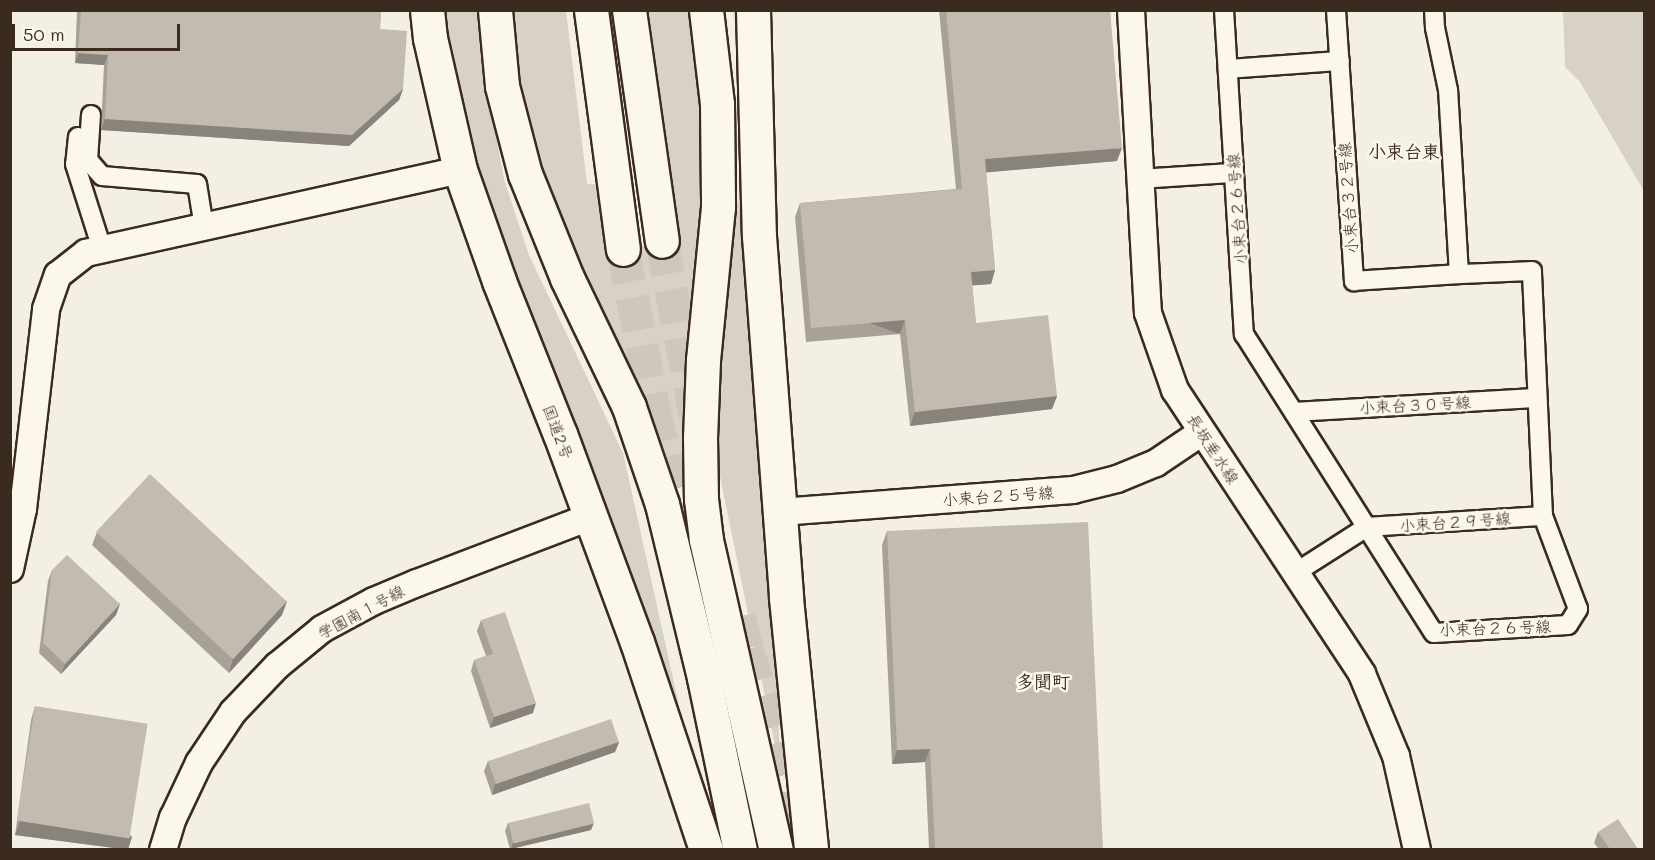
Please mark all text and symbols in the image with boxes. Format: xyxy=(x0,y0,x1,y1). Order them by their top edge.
scale bar xyxy=(15,12,183,50)
text: 50 m xyxy=(23,22,65,46)
district label: 小束台東 xyxy=(1368,140,1440,162)
street label: 小束台３２号線 xyxy=(1335,141,1361,255)
street label: 小束台２６号線 xyxy=(1224,152,1250,266)
street label: 小束台３０号線 xyxy=(1359,392,1471,418)
street label: 国道2号 xyxy=(539,402,577,462)
street label: 長坂垂水線 xyxy=(1183,410,1243,488)
street label: 小束台２５号線 xyxy=(941,483,1055,509)
street label: 小束台２９号線 xyxy=(1398,509,1512,535)
street label: 学園南１号線 xyxy=(314,581,408,643)
street label: 小束台２６号線 xyxy=(1439,616,1551,640)
district label: 多聞町 xyxy=(1016,670,1070,692)

